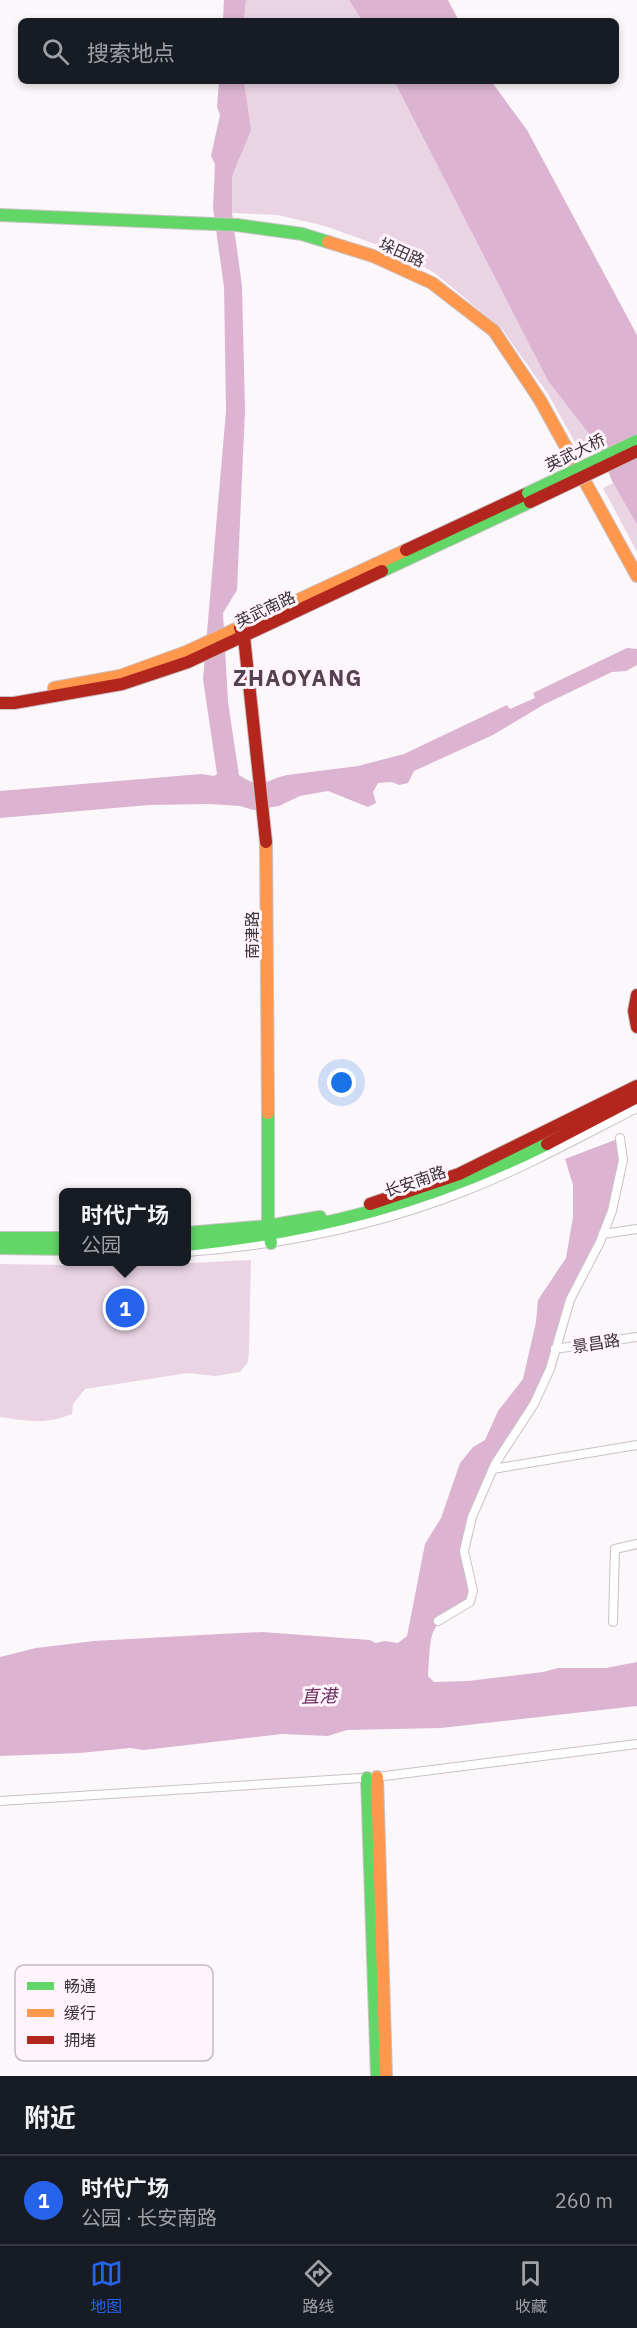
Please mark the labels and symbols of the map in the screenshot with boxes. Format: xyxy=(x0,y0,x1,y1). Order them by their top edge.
street label: 垛田路 xyxy=(376,233,428,271)
street label: 英武大桥 xyxy=(542,429,608,475)
street label: 英武南路 xyxy=(232,586,298,632)
district label: ZHAOYANG xyxy=(233,663,363,692)
street label: 南津路 xyxy=(242,911,262,959)
your location xyxy=(327,1068,356,1097)
street label: 长安南路 xyxy=(381,1161,449,1201)
pin: 1 xyxy=(106,1286,144,1330)
street label: 景昌路 xyxy=(571,1329,621,1357)
water label: 直港 xyxy=(301,1684,340,1708)
legend xyxy=(15,1965,213,2061)
text: 畅通 xyxy=(64,1976,96,1996)
text: 缓行 xyxy=(64,2003,96,2023)
text: 拥堵 xyxy=(64,2030,96,2050)

